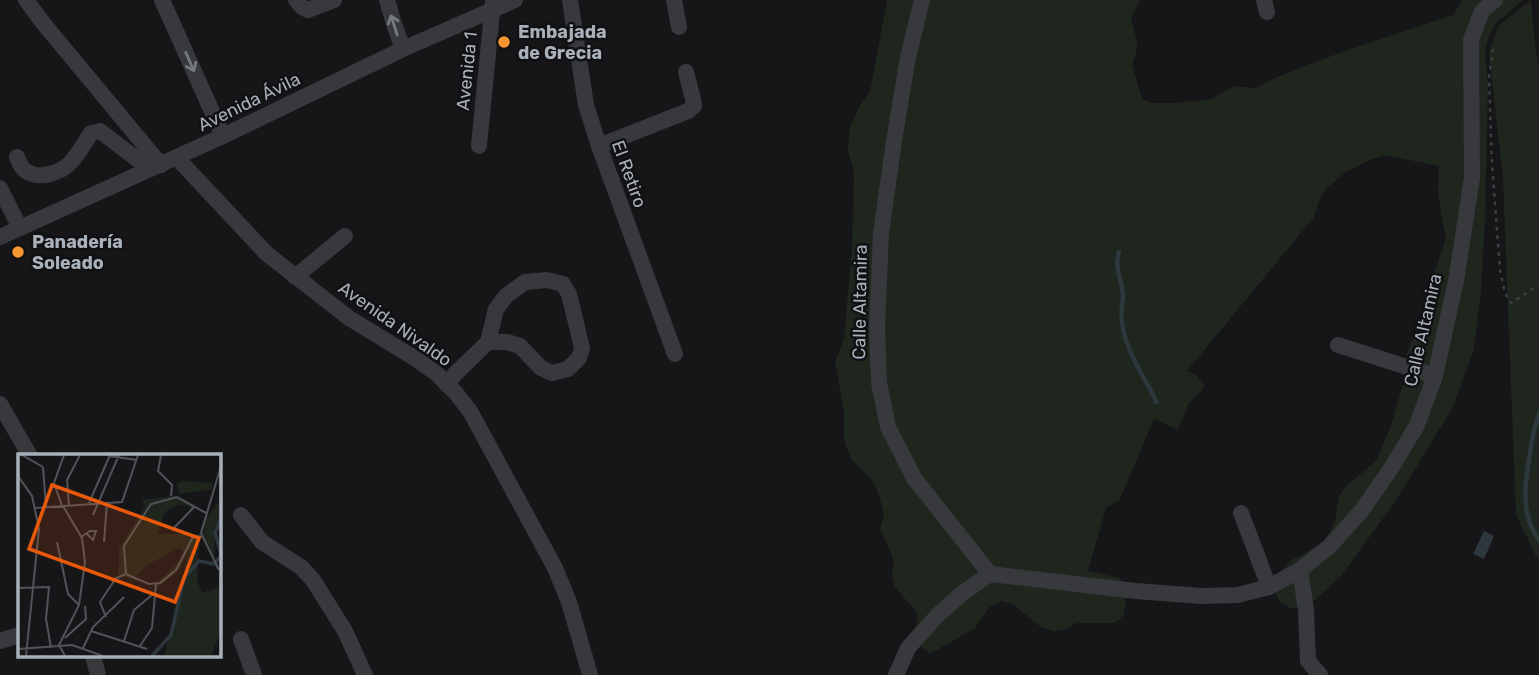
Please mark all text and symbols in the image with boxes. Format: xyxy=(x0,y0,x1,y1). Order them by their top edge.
one-way arrow xyxy=(387,14,399,36)
place label: Embajada de Grecia xyxy=(518,21,607,64)
street label: Avenida 1 xyxy=(452,30,482,112)
marker: Embajada de Grecia xyxy=(496,34,512,50)
one-way arrow xyxy=(184,51,197,73)
street label: Avenida Ávila xyxy=(194,68,304,136)
street label: El Retiro xyxy=(607,137,651,211)
place label: Panadería Soleado xyxy=(32,231,123,274)
marker: Panadería Soleado xyxy=(10,244,26,260)
street label: Calle Altamira xyxy=(848,244,872,360)
street label: Calle Altamira xyxy=(1399,271,1447,389)
street label: Avenida Nivaldo xyxy=(334,277,456,371)
inset map xyxy=(18,454,220,658)

